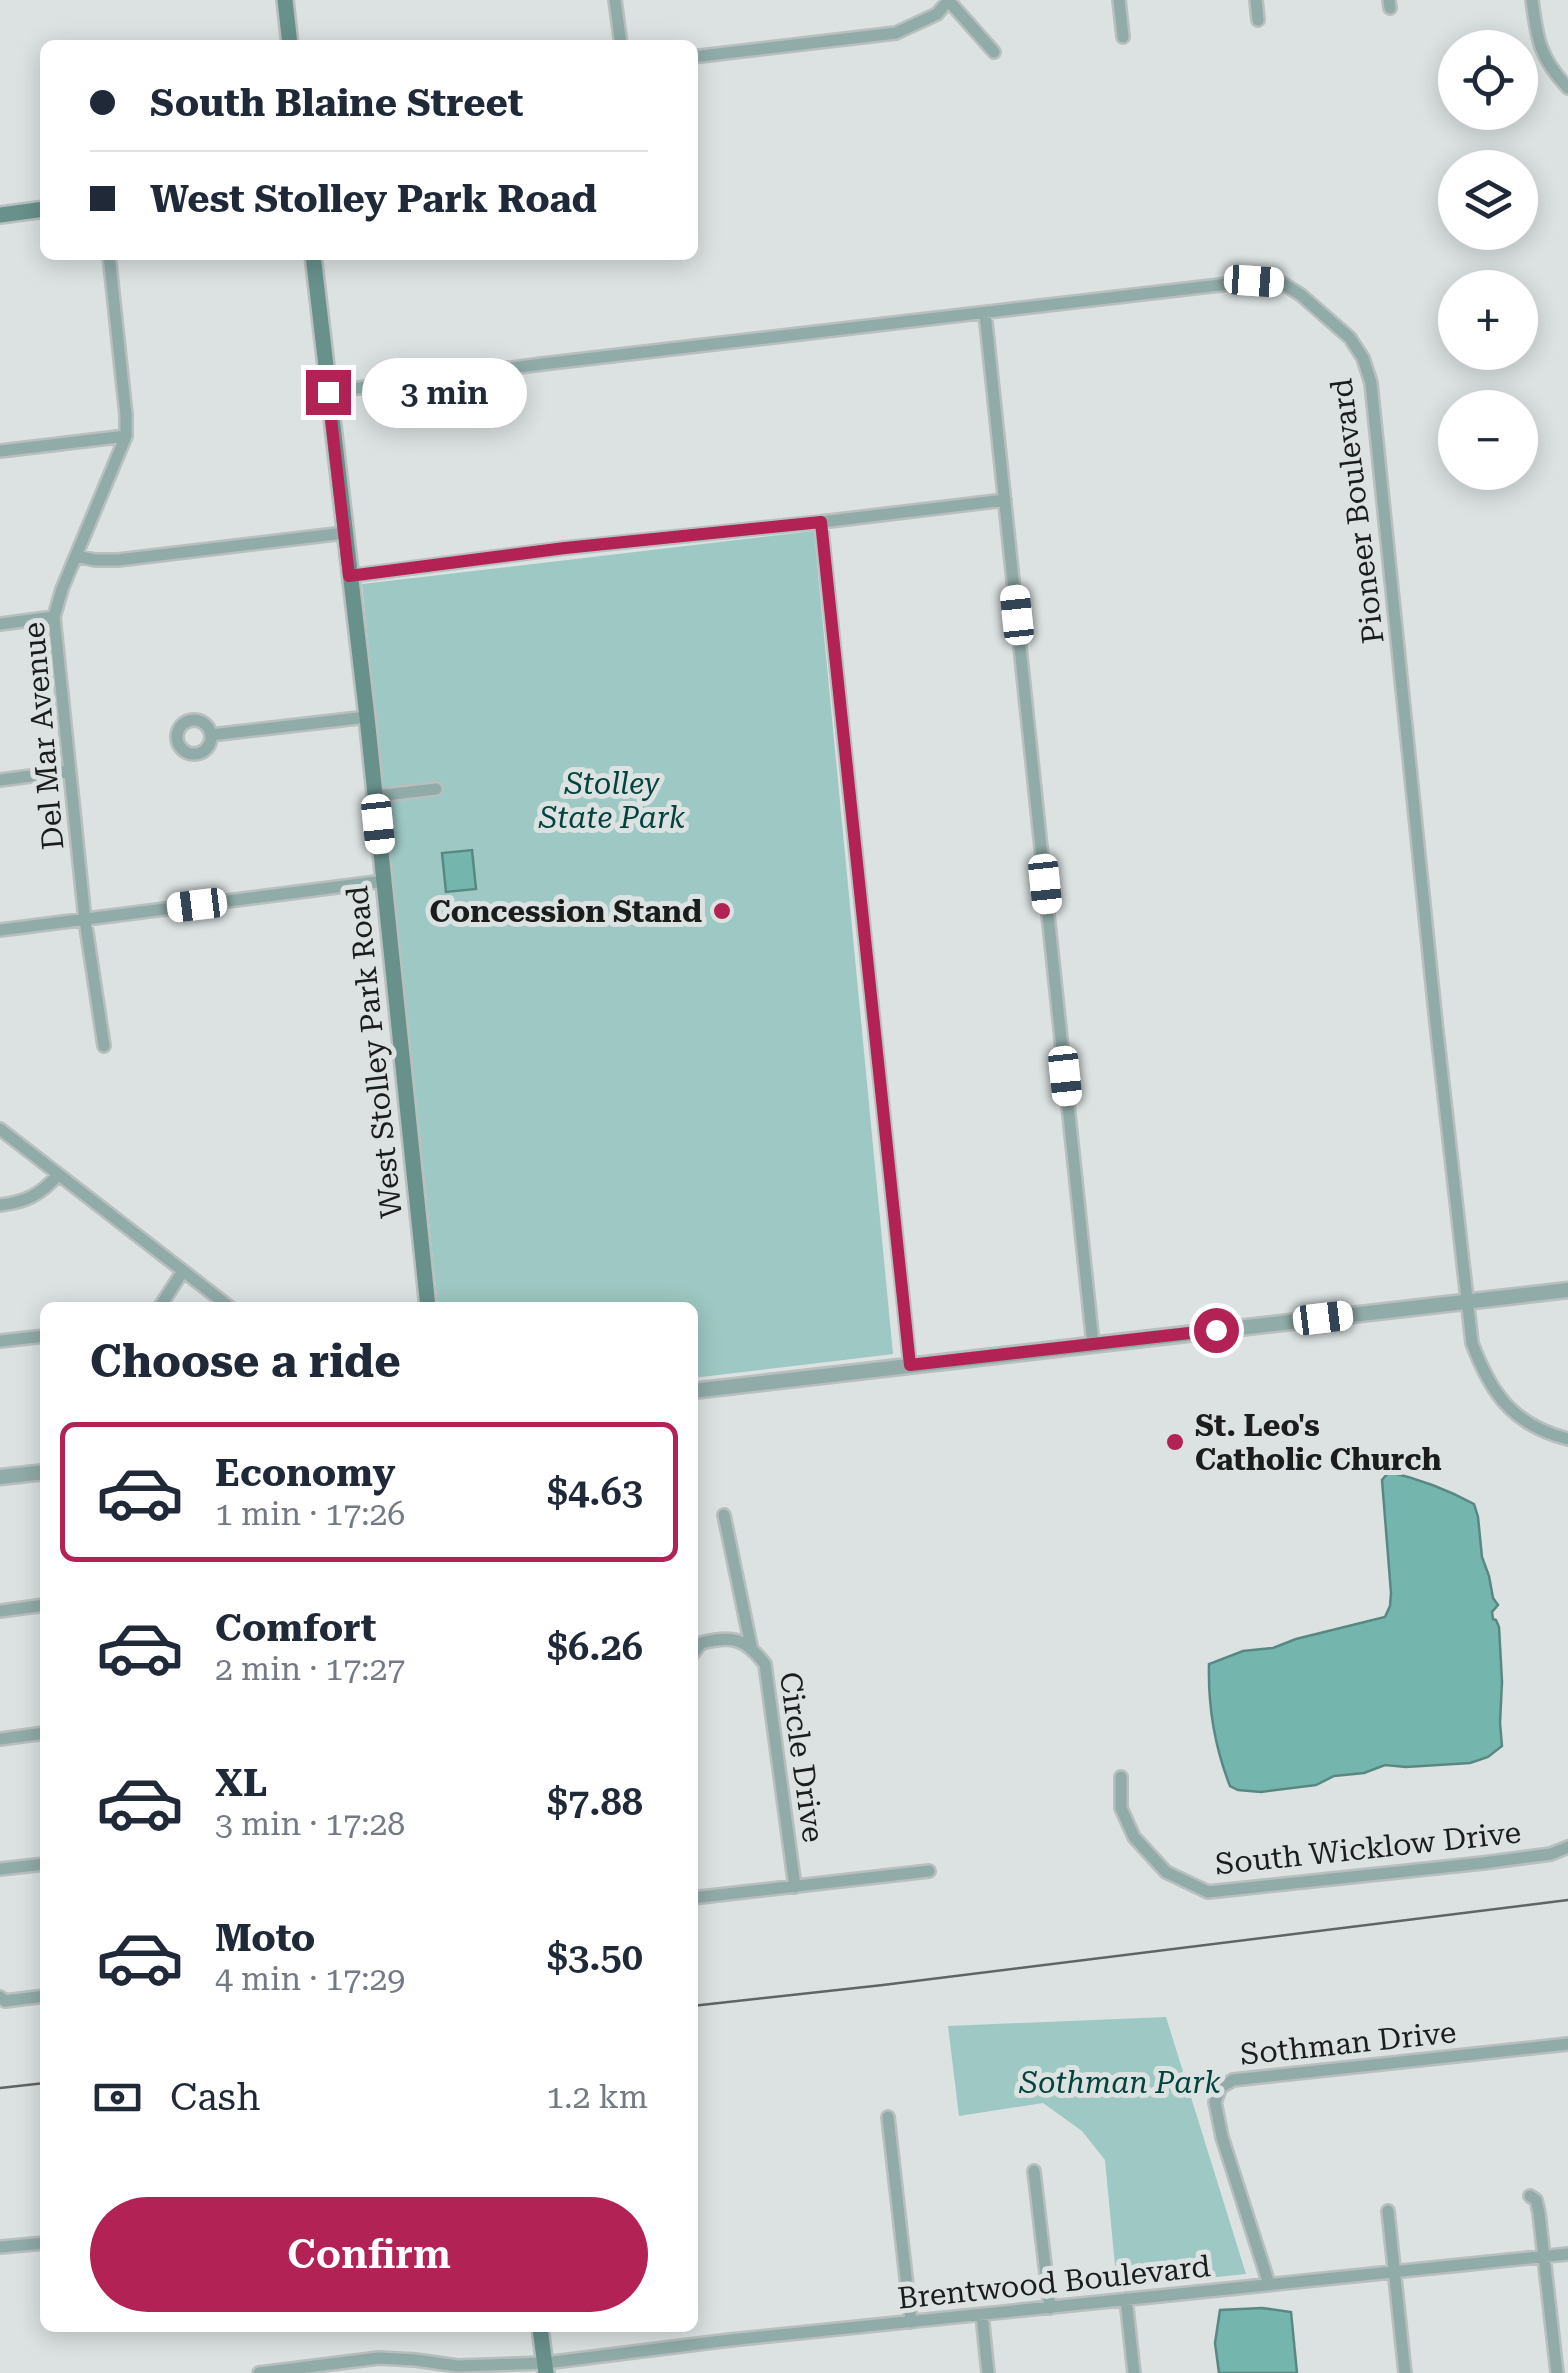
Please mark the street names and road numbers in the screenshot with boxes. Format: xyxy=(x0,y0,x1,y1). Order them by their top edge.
street label: Pioneer Boulevard xyxy=(1323,376,1391,646)
street label: Del Mar Avenue xyxy=(16,621,70,851)
street label: West Stolley Park Road xyxy=(339,884,409,1220)
street label: Circle Drive xyxy=(773,1669,831,1845)
street label: South Wicklow Drive xyxy=(1213,1815,1523,1881)
street label: Sothman Drive xyxy=(1238,2014,1458,2072)
street label: Brentwood Boulevard xyxy=(896,2248,1212,2316)

